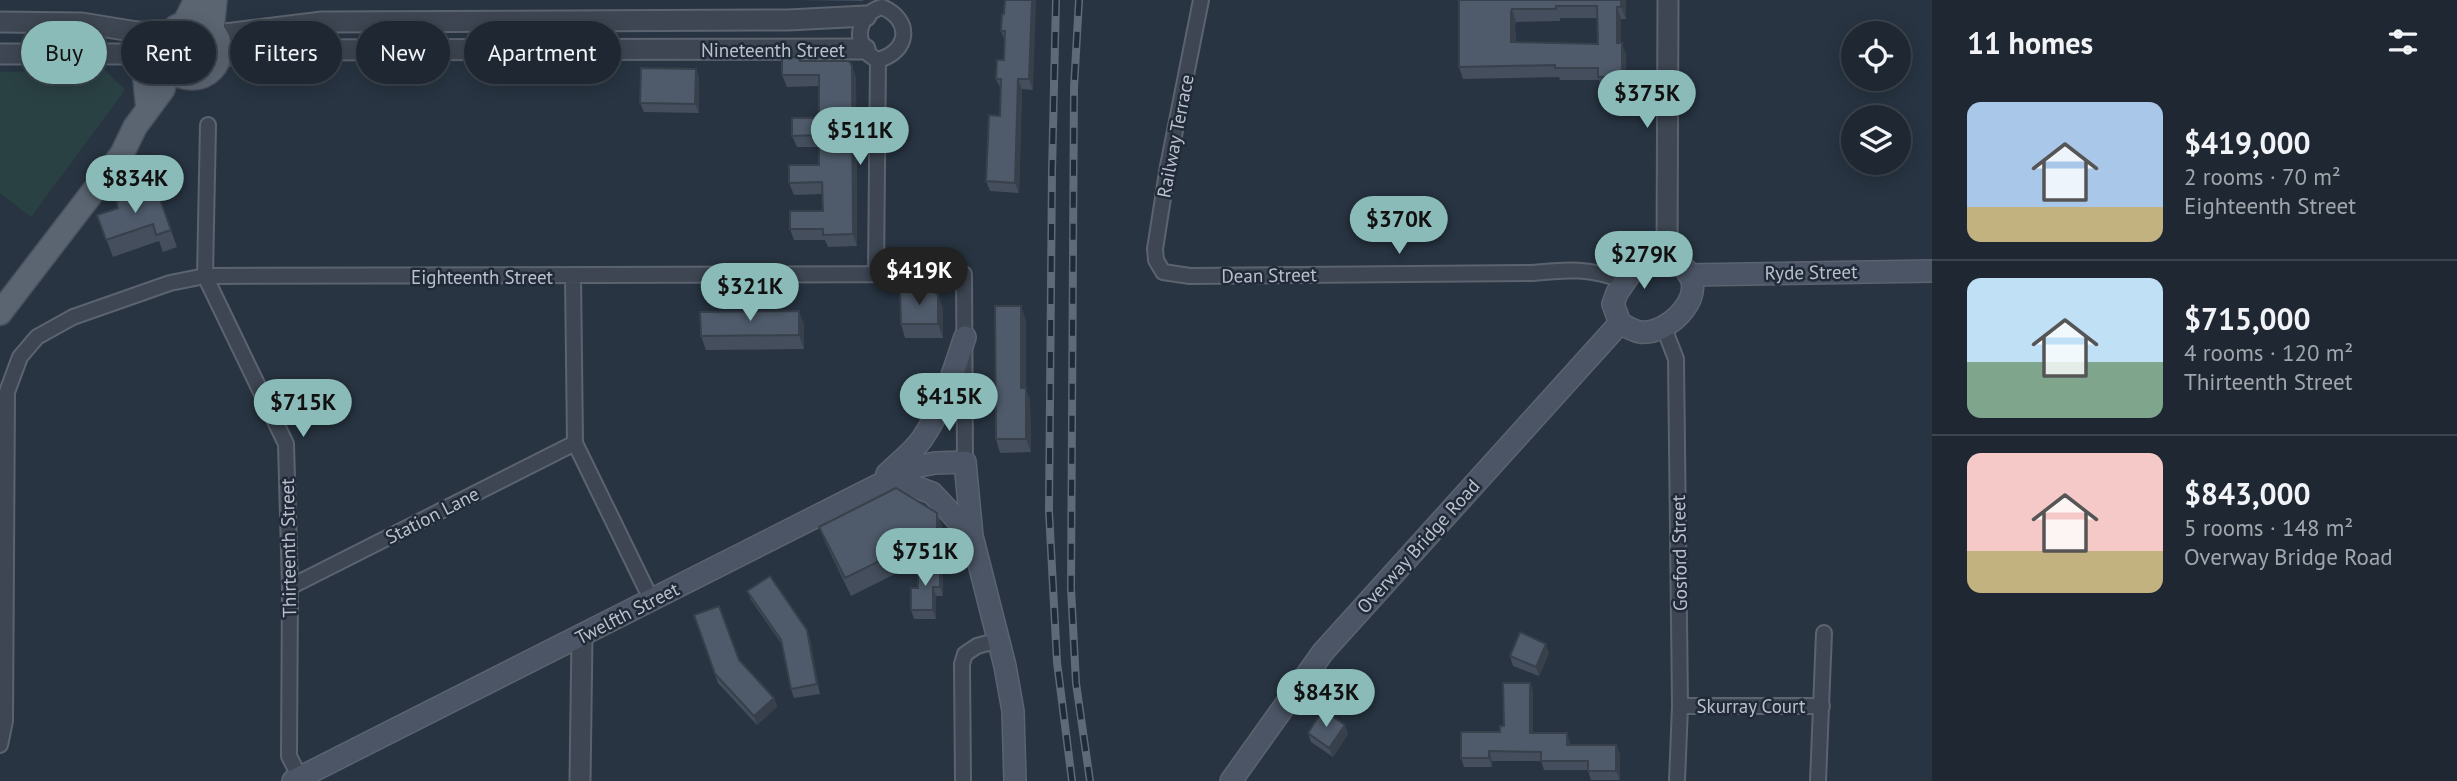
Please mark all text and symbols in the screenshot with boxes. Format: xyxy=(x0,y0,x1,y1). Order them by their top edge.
chip: Buy xyxy=(21,21,107,84)
chip: Rent xyxy=(121,21,216,84)
chip: Filters xyxy=(230,21,342,84)
chip: New xyxy=(356,21,450,84)
chip: Apartment xyxy=(464,21,621,84)
map controls xyxy=(1841,21,1911,175)
button: locate xyxy=(1841,21,1911,91)
text: 11 homes xyxy=(1967,23,2093,62)
icon: filters xyxy=(2384,23,2422,61)
street label: Nineteenth Street xyxy=(701,38,846,62)
pin: $375K xyxy=(1598,71,1696,130)
street label: Railway Terrace xyxy=(1151,72,1199,200)
text: $375K xyxy=(1614,78,1680,107)
button: layers xyxy=(1841,105,1911,175)
pin: $511K xyxy=(811,108,909,167)
text: $511K xyxy=(827,115,893,144)
text: $419,000 xyxy=(2184,123,2311,162)
icon: home xyxy=(2023,130,2107,214)
pin: $834K xyxy=(86,156,184,215)
text: 2 rooms · 70 m² xyxy=(2184,162,2341,191)
text: $834K xyxy=(102,163,168,192)
text: Eighteenth Street xyxy=(2184,191,2356,220)
pin: $370K xyxy=(1350,196,1448,256)
text: $370K xyxy=(1366,204,1432,233)
pin: $279K xyxy=(1595,232,1693,291)
text: $279K xyxy=(1611,239,1677,268)
pin: $419K xyxy=(870,247,968,307)
text: $419K xyxy=(886,255,952,284)
street label: Ryde Street xyxy=(1764,259,1858,285)
street label: Dean Street xyxy=(1221,262,1318,288)
pin: $321K xyxy=(701,264,799,323)
street label: Eighteenth Street xyxy=(411,265,554,289)
text: $321K xyxy=(717,271,783,300)
text: $715,000 xyxy=(2184,299,2311,338)
icon: home xyxy=(2023,306,2107,390)
text: 4 rooms · 120 m² xyxy=(2184,338,2353,367)
text: Thirteenth Street xyxy=(2184,367,2353,396)
pin: $415K xyxy=(900,374,998,433)
pin: $715K xyxy=(254,380,352,439)
text: $415K xyxy=(916,381,982,410)
text: $715K xyxy=(270,387,336,416)
street label: Overway Bridge Road xyxy=(1351,474,1485,618)
text: $843,000 xyxy=(2184,474,2311,513)
street label: Thirteenth Street xyxy=(275,478,301,618)
street label: Station Lane xyxy=(381,481,483,549)
icon: home xyxy=(2023,481,2107,565)
street label: Gosford Street xyxy=(1666,494,1692,611)
text: 5 rooms · 148 m² xyxy=(2184,513,2353,542)
pin: $751K xyxy=(876,528,974,588)
text: $751K xyxy=(892,536,958,565)
text: Overway Bridge Road xyxy=(2184,542,2393,571)
street label: Twelfth Street xyxy=(571,576,683,649)
pin: $843K xyxy=(1277,670,1375,729)
text: $843K xyxy=(1293,677,1359,706)
street label: Skurray Court xyxy=(1696,694,1806,718)

